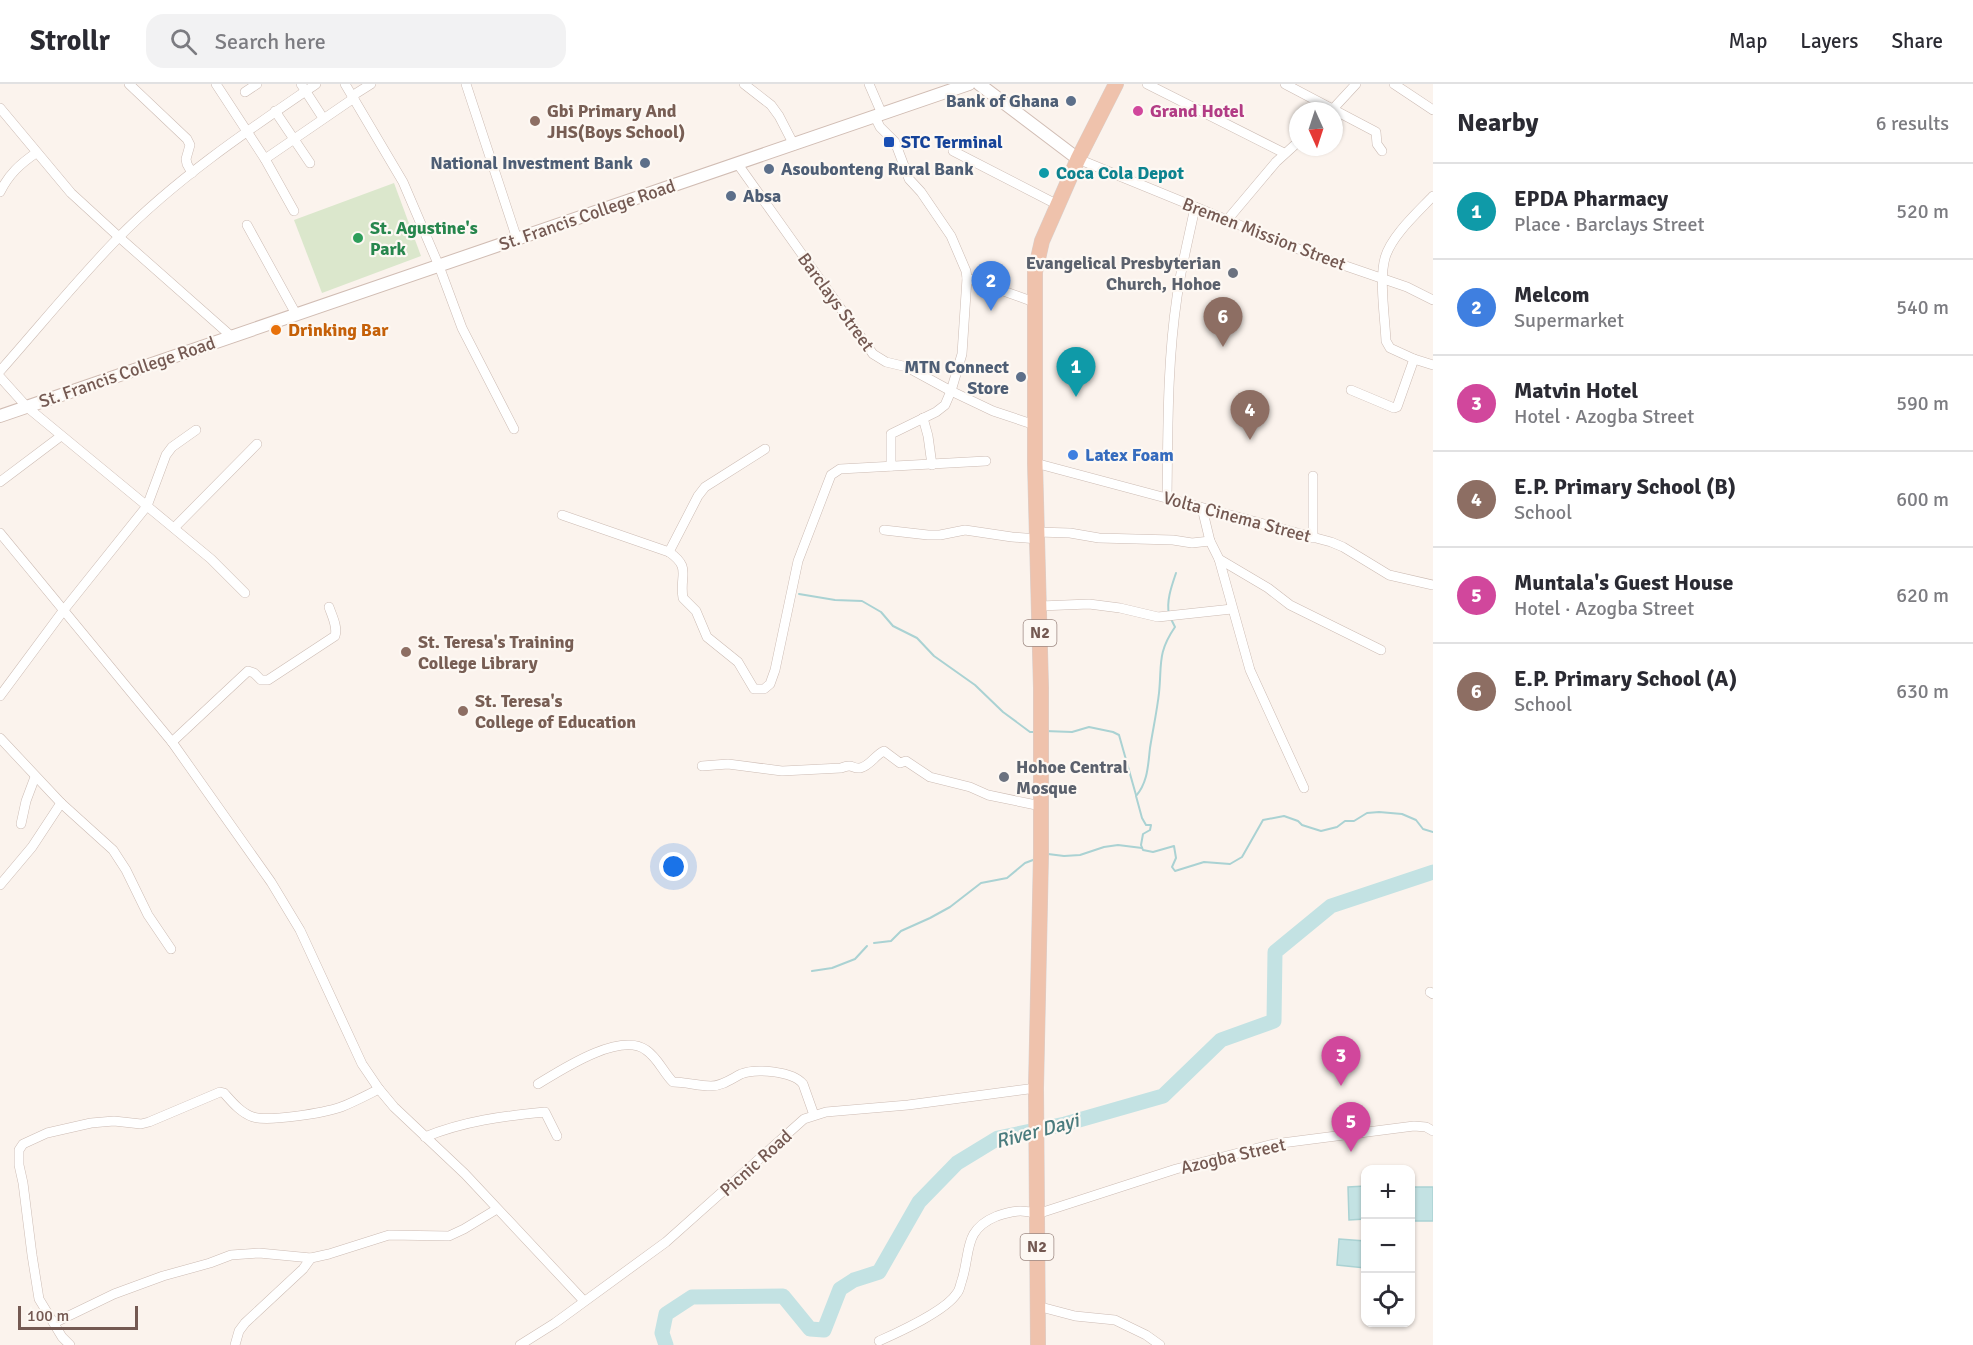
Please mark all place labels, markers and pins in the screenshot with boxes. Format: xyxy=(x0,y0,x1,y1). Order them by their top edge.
place label: Bank of Ghana xyxy=(946,90,1059,112)
marker: Bank of Ghana xyxy=(1064,94,1078,108)
place label: Gbi Primary And JHS(Boys School) xyxy=(547,100,685,143)
place label: Grand Hotel xyxy=(1150,100,1245,122)
marker: Grand Hotel xyxy=(1131,104,1145,118)
marker: Gbi Primary And JHS(Boys School) xyxy=(528,114,542,128)
place label: STC Terminal xyxy=(901,131,1003,153)
marker: STC Terminal xyxy=(882,135,896,149)
place label: National Investment Bank xyxy=(430,152,634,174)
marker: National Investment Bank xyxy=(638,156,652,170)
place label: Asoubonteng Rural Bank xyxy=(781,158,974,180)
marker: Asoubonteng Rural Bank xyxy=(762,162,776,176)
place label: Coca Cola Depot xyxy=(1056,162,1184,184)
marker: Coca Cola Depot xyxy=(1037,166,1051,180)
place label: Absa xyxy=(743,185,781,207)
marker: Absa xyxy=(724,189,738,203)
place label: St. Agustine's Park xyxy=(370,217,478,260)
marker: St. Agustine's Park xyxy=(351,231,365,245)
place label: Evangelical Presbyterian Church, Hohoe xyxy=(1026,252,1221,295)
pin: 2 xyxy=(972,262,1010,311)
marker: Evangelical Presbyterian Church, Hohoe xyxy=(1226,266,1240,280)
pin: 6 xyxy=(1204,298,1242,347)
place label: Drinking Bar xyxy=(288,319,389,341)
marker: Drinking Bar xyxy=(269,323,283,337)
pin: 1 xyxy=(1056,348,1096,397)
place label: MTN Connect Store xyxy=(904,356,1009,399)
marker: MTN Connect Store xyxy=(1014,370,1028,384)
pin: 4 xyxy=(1230,390,1270,440)
place label: Latex Foam xyxy=(1085,444,1174,466)
marker: Latex Foam xyxy=(1066,448,1080,462)
place label: St. Teresa's Training College Library xyxy=(418,631,575,674)
marker: St. Teresa's Training College Library xyxy=(399,645,413,659)
place label: St. Teresa's College of Education xyxy=(475,690,636,733)
marker: St. Teresa's College of Education xyxy=(456,704,470,718)
place label: Hohoe Central Mosque xyxy=(1016,756,1128,799)
marker: Hohoe Central Mosque xyxy=(997,770,1011,784)
pin: 3 xyxy=(1322,1036,1360,1086)
pin: 5 xyxy=(1332,1102,1370,1152)

